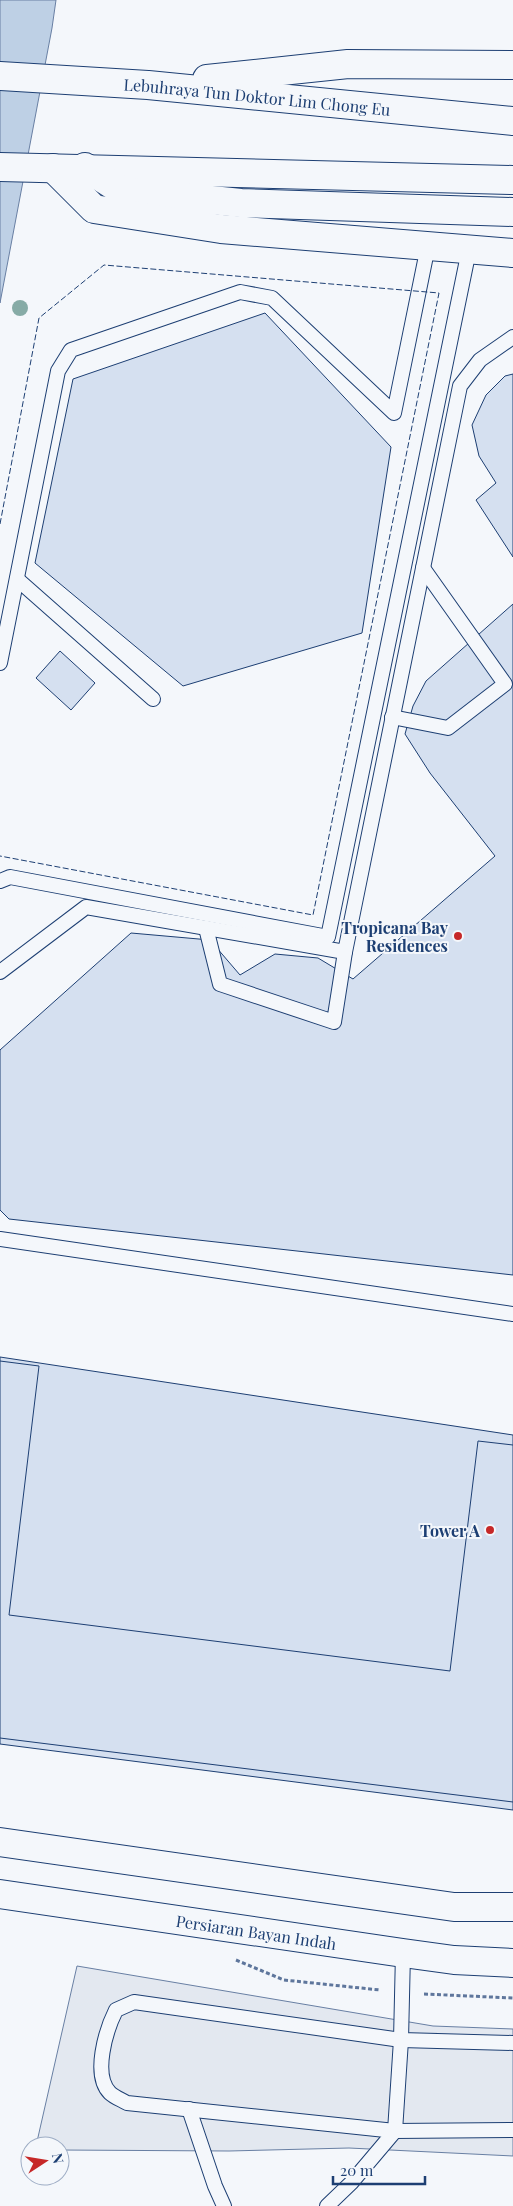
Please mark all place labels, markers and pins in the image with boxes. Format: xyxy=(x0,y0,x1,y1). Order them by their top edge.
place label: Tropicana Bay Residences xyxy=(341,917,449,956)
marker: Tropicana Bay Residences xyxy=(452,930,464,942)
place label: Tower A xyxy=(420,1520,480,1541)
marker: Tower A xyxy=(484,1524,496,1536)

